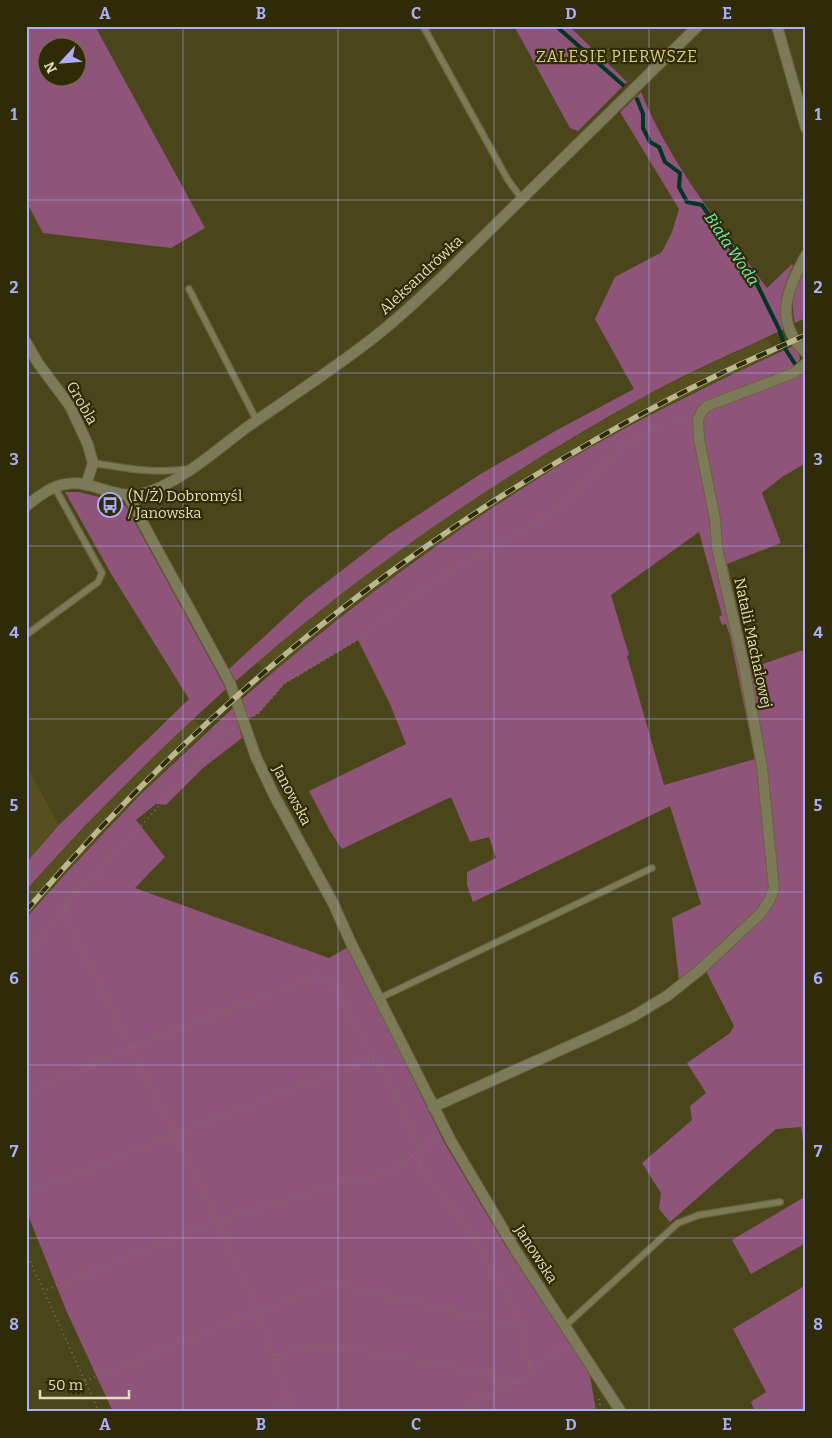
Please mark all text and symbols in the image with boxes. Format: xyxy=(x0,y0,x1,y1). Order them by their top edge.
text: A xyxy=(99,4,111,23)
text: B xyxy=(256,4,266,23)
text: C xyxy=(411,4,421,23)
text: D xyxy=(565,4,577,23)
text: E xyxy=(722,4,732,23)
north arrow xyxy=(38,38,88,88)
district label: ZALESIE PIERWSZE xyxy=(536,47,698,66)
text: N xyxy=(41,59,61,76)
text: 1 xyxy=(11,105,18,124)
text: 1 xyxy=(815,105,822,124)
water label: Biała Woda xyxy=(701,209,763,289)
street label: Aleksandrówka xyxy=(376,232,466,318)
text: 2 xyxy=(9,278,19,297)
text: 2 xyxy=(813,278,823,297)
street label: Grobla xyxy=(62,378,102,428)
text: 3 xyxy=(9,450,19,469)
text: 3 xyxy=(813,450,823,469)
place label: (N/Ż) Dobromyśl / Janowska xyxy=(128,487,242,522)
bus stop icon: (N/Ż) Dobromyśl / Janowska xyxy=(97,492,123,518)
street label: Natalii Machałowej xyxy=(730,576,776,710)
text: 4 xyxy=(9,623,19,642)
text: 4 xyxy=(813,623,823,642)
street label: Janowska xyxy=(268,761,315,828)
text: 5 xyxy=(10,796,19,815)
text: 5 xyxy=(814,796,823,815)
text: 6 xyxy=(9,969,19,988)
text: 6 xyxy=(813,969,823,988)
text: 7 xyxy=(10,1142,19,1161)
text: 7 xyxy=(814,1142,823,1161)
street label: Janowska xyxy=(510,1221,561,1286)
text: 8 xyxy=(9,1315,19,1334)
text: 8 xyxy=(813,1315,823,1334)
scale bar xyxy=(40,1368,129,1400)
text: 50 m xyxy=(48,1376,84,1394)
text: A xyxy=(99,1415,111,1434)
text: B xyxy=(256,1415,266,1434)
text: C xyxy=(411,1415,421,1434)
text: D xyxy=(565,1415,577,1434)
text: E xyxy=(722,1415,732,1434)

